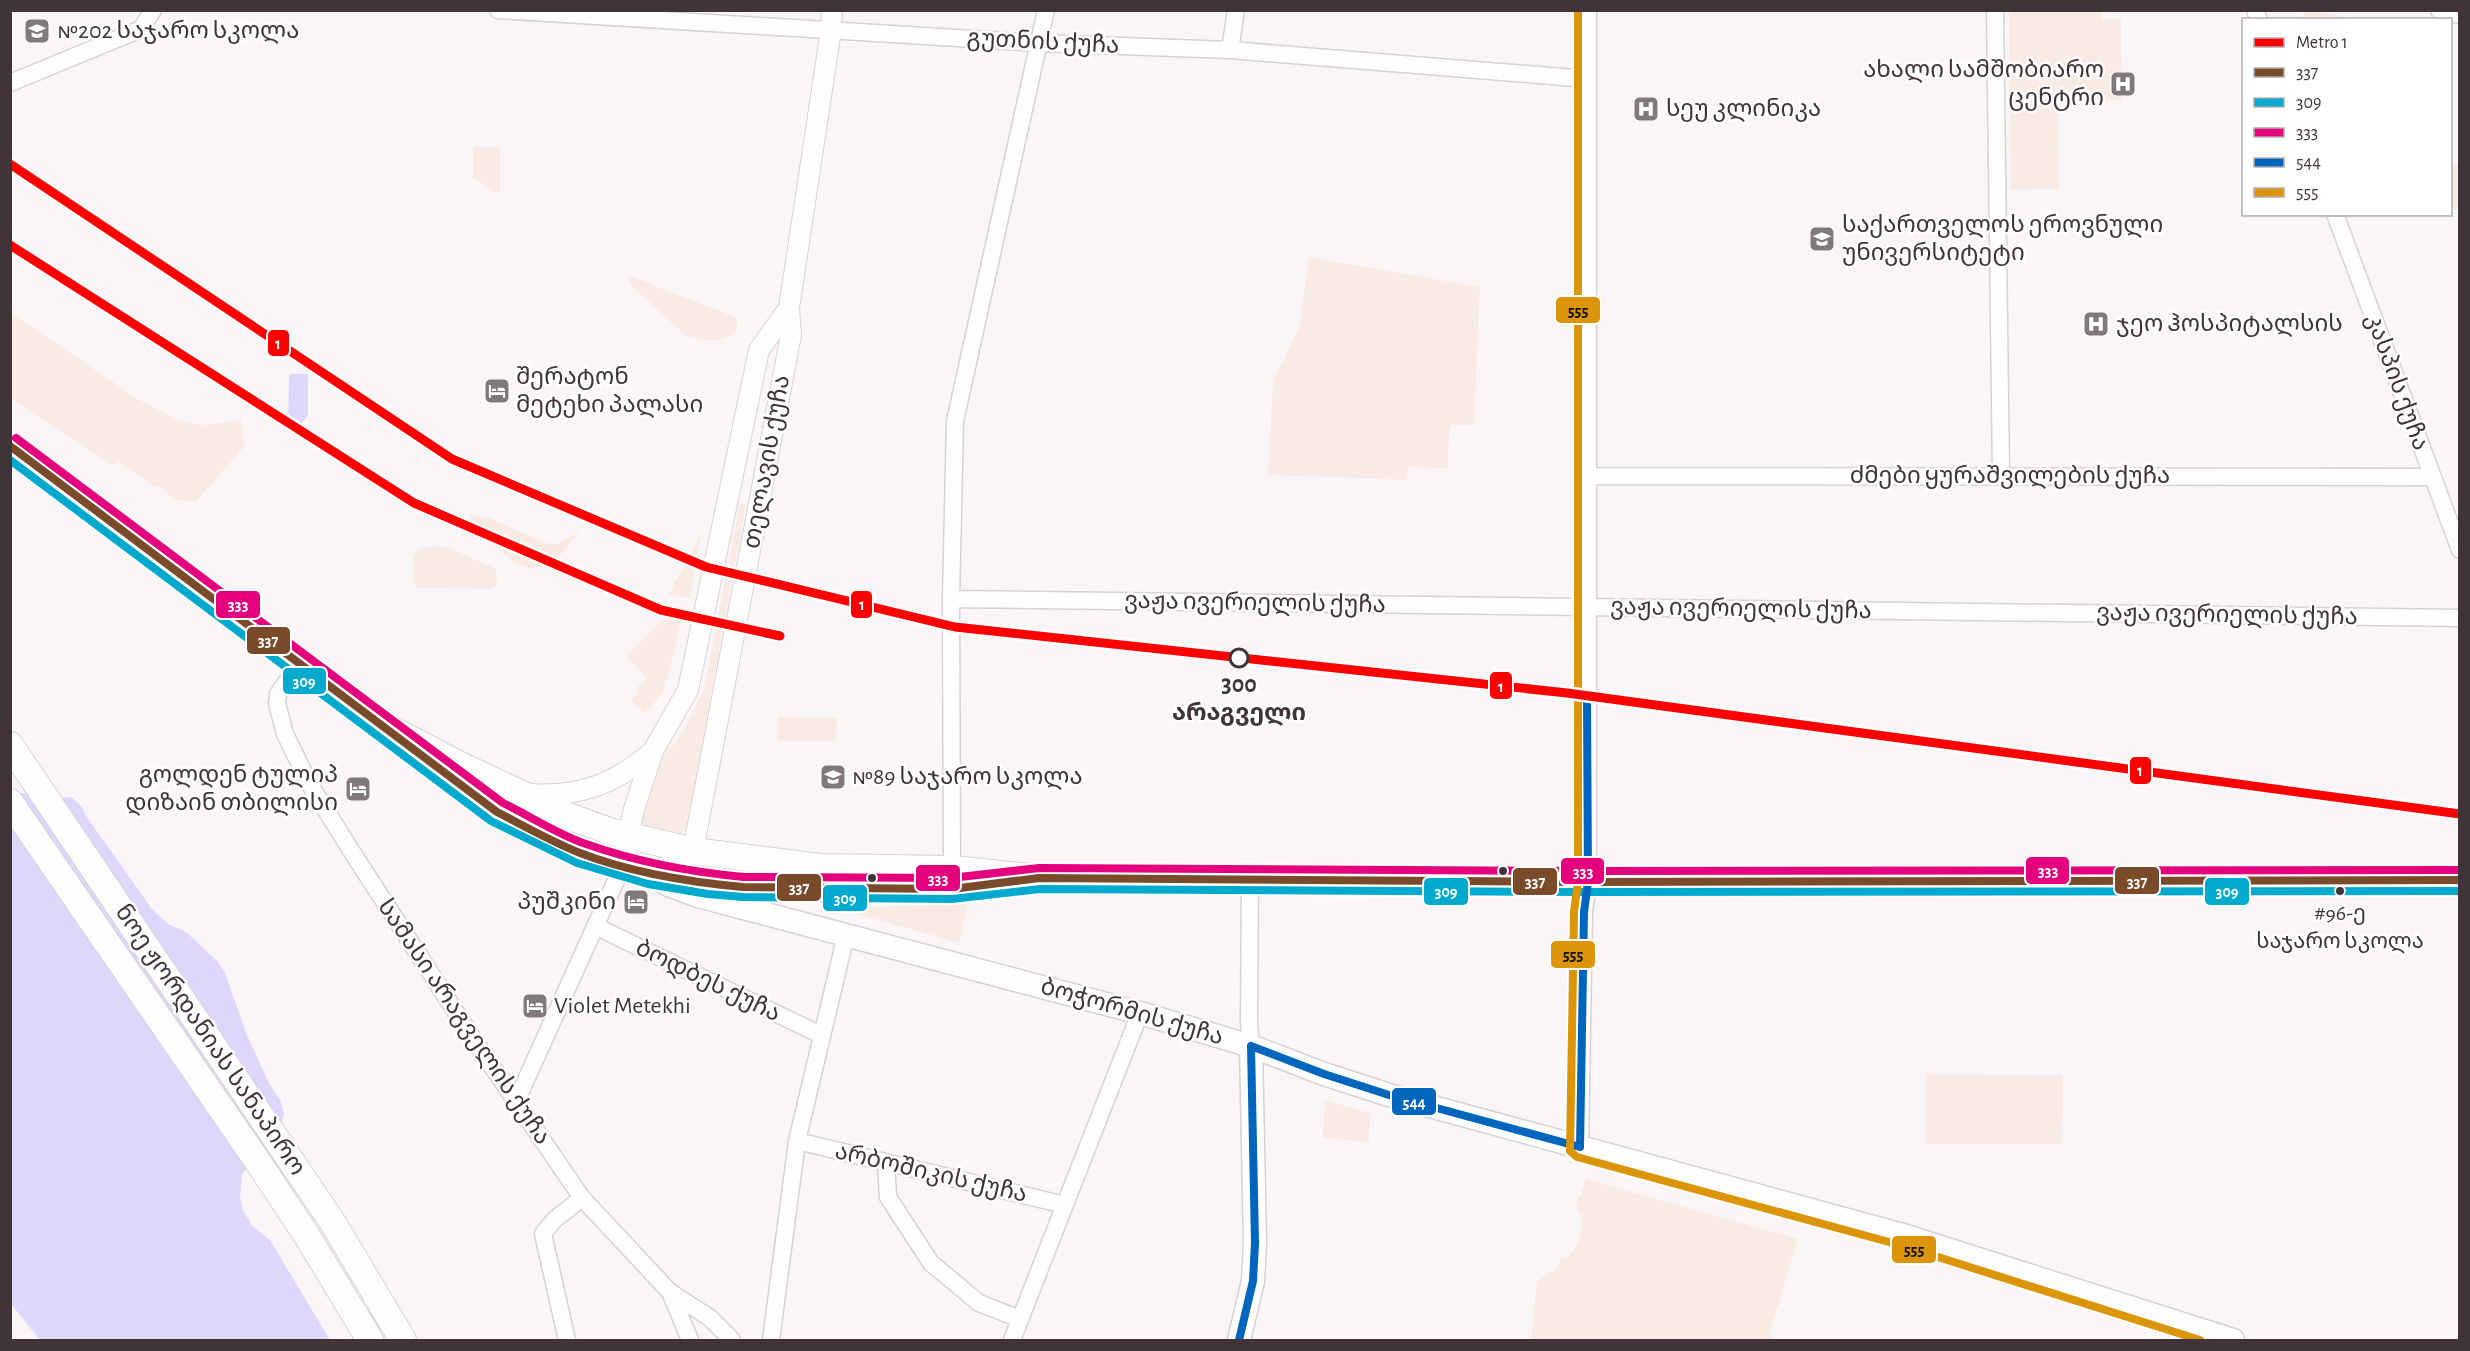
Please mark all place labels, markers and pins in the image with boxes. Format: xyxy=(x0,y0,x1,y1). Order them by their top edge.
school or university icon: №202 საჯარო სკოლა xyxy=(22,16,52,46)
place label: №202 საჯარო სკოლა xyxy=(57,19,299,44)
place label: ახალი სამშობიარო ცენტრი xyxy=(1863,58,2104,111)
hospital icon: ახალი სამშობიარო ცენტრი xyxy=(2108,69,2138,99)
hospital icon: სეუ კლინიკა xyxy=(1631,94,1661,124)
place label: სეუ კლინიკა xyxy=(1666,97,1821,122)
place label: საქართველოს ეროვნული უნივერსიტეტი xyxy=(1842,213,2163,266)
school or university icon: საქართველოს ეროვნული უნივერსიტეტი xyxy=(1807,224,1837,254)
hospital icon: ჯეო ჰოსპიტალსის xyxy=(2081,309,2111,339)
place label: ჯეო ჰოსპიტალსის xyxy=(2116,312,2343,337)
place label: შერატონ მეტეხი პალასი xyxy=(516,365,703,418)
hotel icon: შერატონ მეტეხი პალასი xyxy=(482,376,512,406)
marker: 300 არაგველი xyxy=(1229,648,1249,668)
place label: 300 არაგველი xyxy=(1172,673,1306,726)
school or university icon: №89 საჯარო სკოლა xyxy=(818,762,848,792)
place label: გოლდენ ტულიპ დიზაინ თბილისი xyxy=(125,763,338,816)
place label: №89 საჯარო სკოლა xyxy=(852,765,1083,790)
hotel icon: გოლდენ ტულიპ დიზაინ თბილისი xyxy=(343,774,373,804)
unlabelled marker xyxy=(1497,865,1509,877)
unlabelled marker xyxy=(866,872,878,884)
marker: #96-ე საჯარო სკოლა xyxy=(2334,885,2346,897)
hotel icon: პუშკინი xyxy=(621,887,651,917)
place label: პუშკინი xyxy=(518,890,616,915)
place label: #96-ე საჯარო სკოლა xyxy=(2256,902,2424,954)
hotel icon: Violet Metekhi xyxy=(520,991,550,1021)
place label: Violet Metekhi xyxy=(554,994,691,1018)

